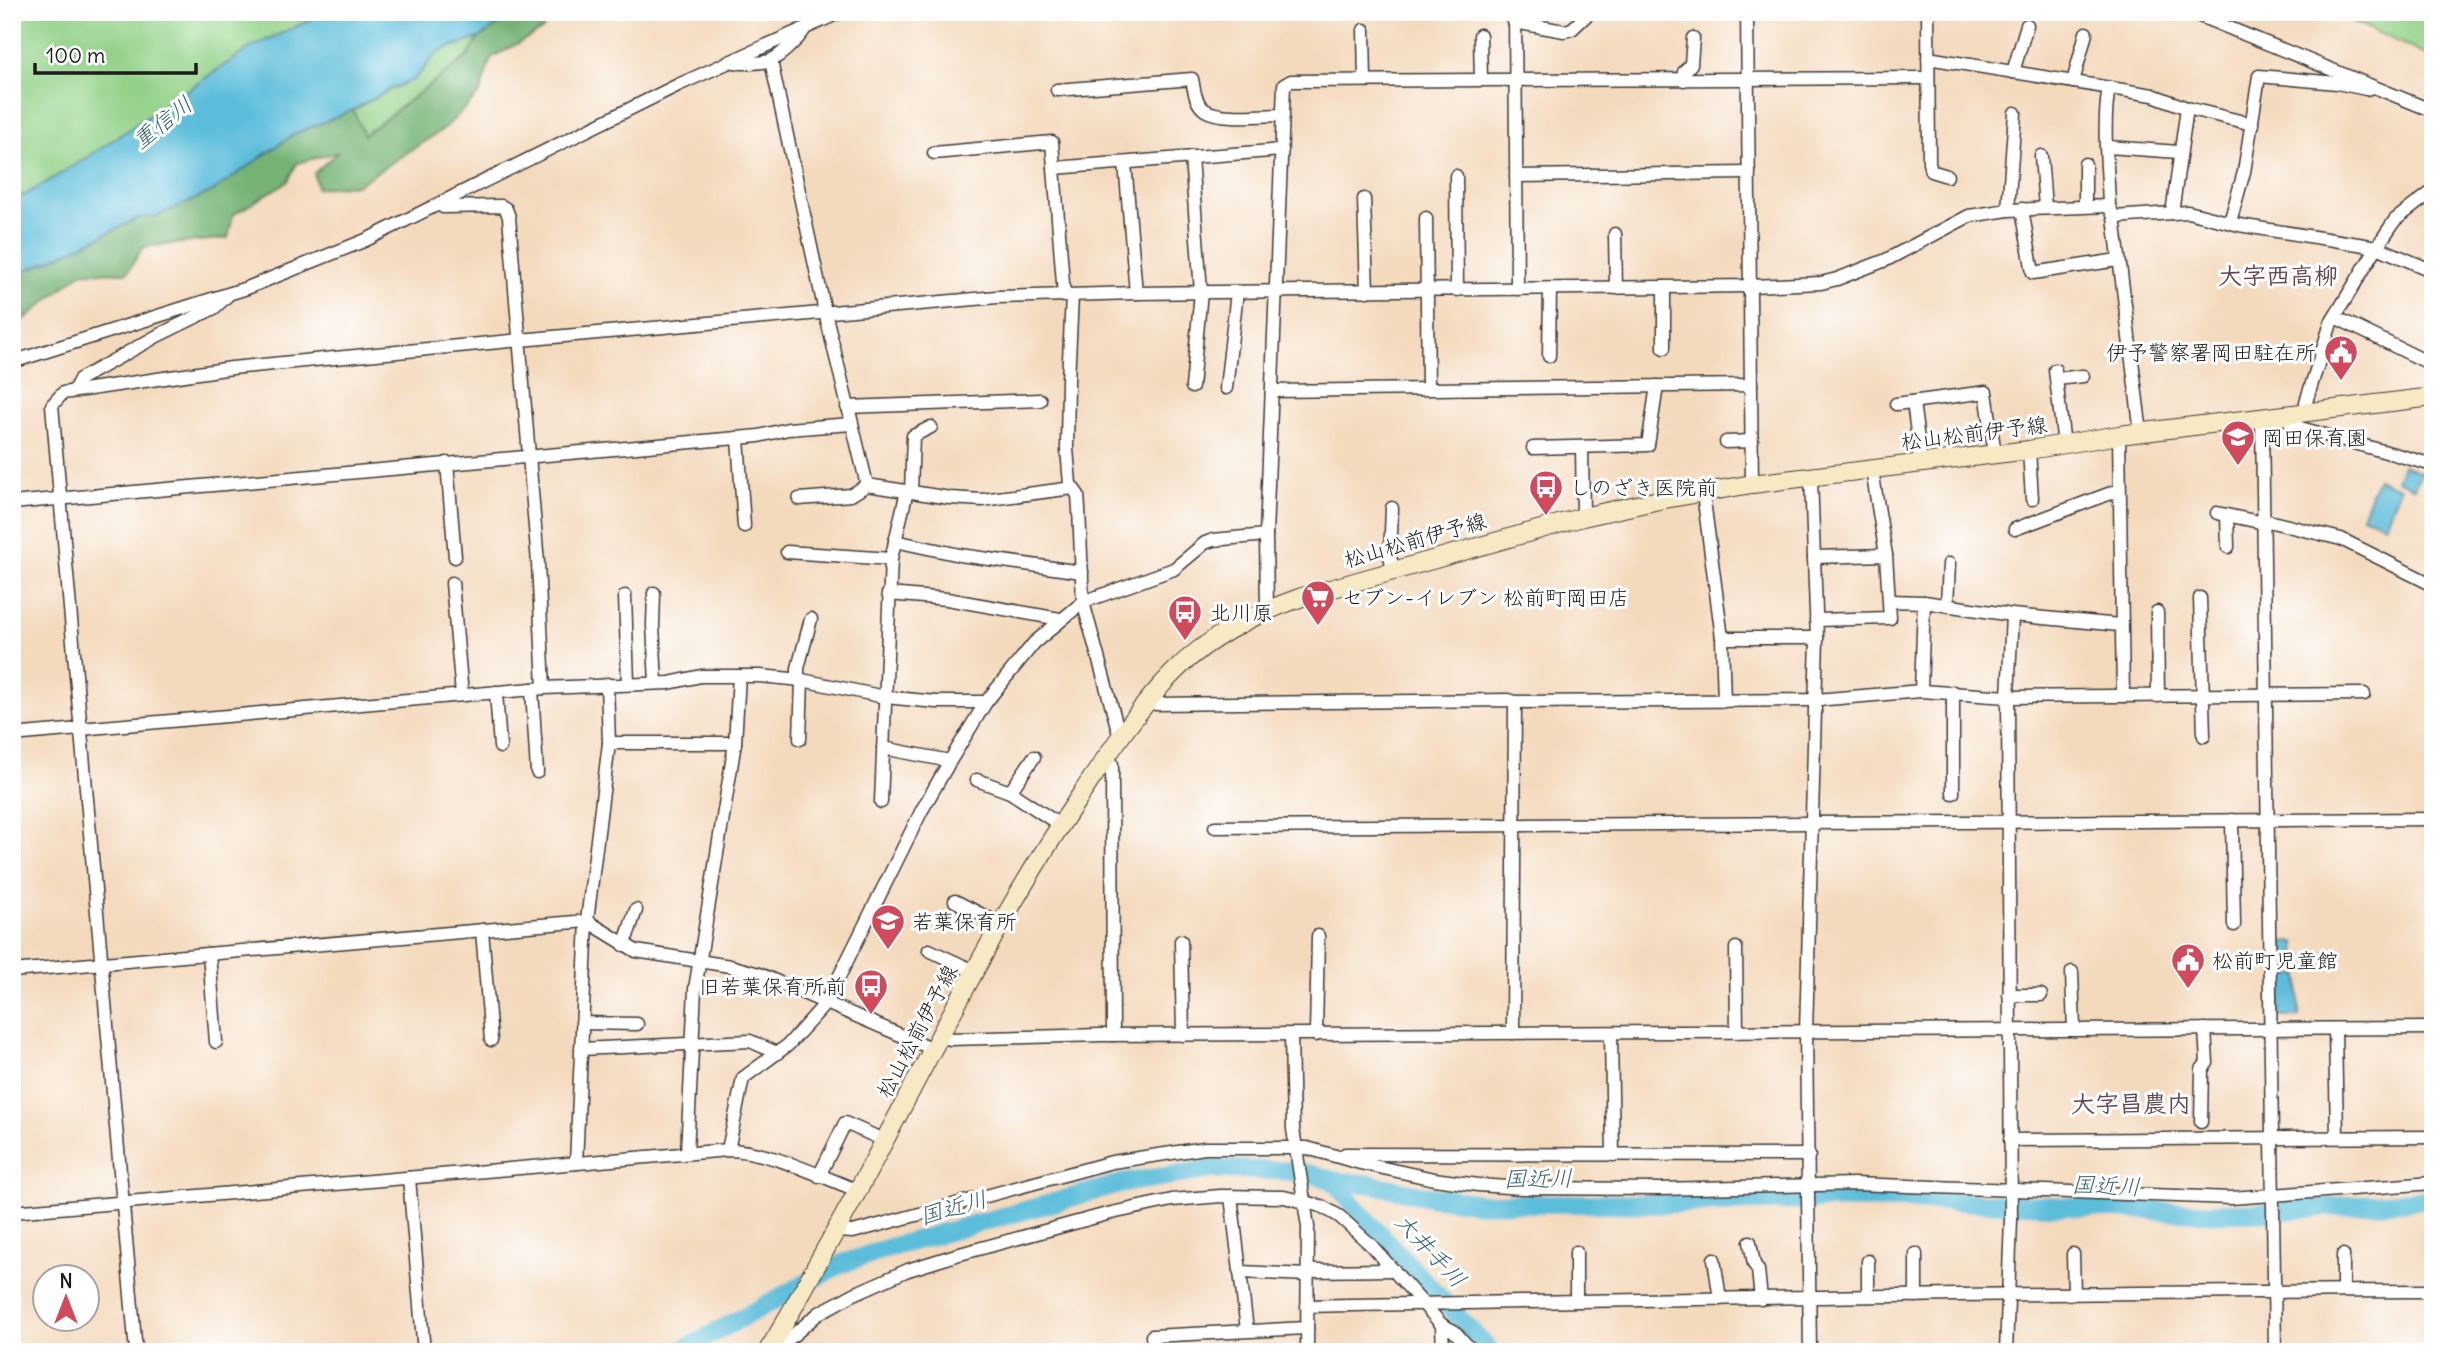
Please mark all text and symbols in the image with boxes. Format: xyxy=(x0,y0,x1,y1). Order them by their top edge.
scale bar xyxy=(35,32,196,76)
text: 100 m xyxy=(46,42,105,69)
water label: 重信川 xyxy=(126,89,198,155)
district label: 大字西高柳 xyxy=(2218,260,2338,290)
public building icon: 伊予警察署岡田駐在所 xyxy=(2322,333,2360,382)
place label: 伊予警察署岡田駐在所 xyxy=(2106,339,2316,366)
street label: 松山松前伊予線 xyxy=(1899,411,2049,455)
school or university icon: 岡田保育園 xyxy=(2219,418,2257,467)
place label: 岡田保育園 xyxy=(2262,424,2367,451)
bus stop icon: しのざき医院前 xyxy=(1527,468,1565,517)
place label: しのざき医院前 xyxy=(1570,474,1717,501)
street label: 松山松前伊予線 xyxy=(1341,507,1489,573)
supermarket icon: セブン-イレブン 松前町岡田店 xyxy=(1299,578,1337,627)
place label: セブン-イレブン 松前町岡田店 xyxy=(1342,584,1629,611)
bus stop icon: 北川原 xyxy=(1166,593,1204,642)
place label: 北川原 xyxy=(1210,599,1273,626)
school or university icon: 若葉保育所 xyxy=(869,902,907,951)
place label: 若葉保育所 xyxy=(912,908,1017,935)
public building icon: 松前町児童館 xyxy=(2169,941,2207,990)
place label: 松前町児童館 xyxy=(2212,947,2338,974)
street label: 松山松前伊予線 xyxy=(871,960,963,1102)
bus stop icon: 旧若葉保育所前 xyxy=(852,967,890,1016)
place label: 旧若葉保育所前 xyxy=(699,973,846,1000)
district label: 大字昌農内 xyxy=(2071,1088,2191,1118)
water label: 国近川 xyxy=(1503,1163,1573,1193)
water label: 国近川 xyxy=(2071,1169,2141,1201)
water label: 国近川 xyxy=(916,1184,990,1230)
water label: 大井手川 xyxy=(1389,1206,1473,1294)
north arrow xyxy=(32,1262,102,1332)
text: N xyxy=(59,1269,73,1293)

